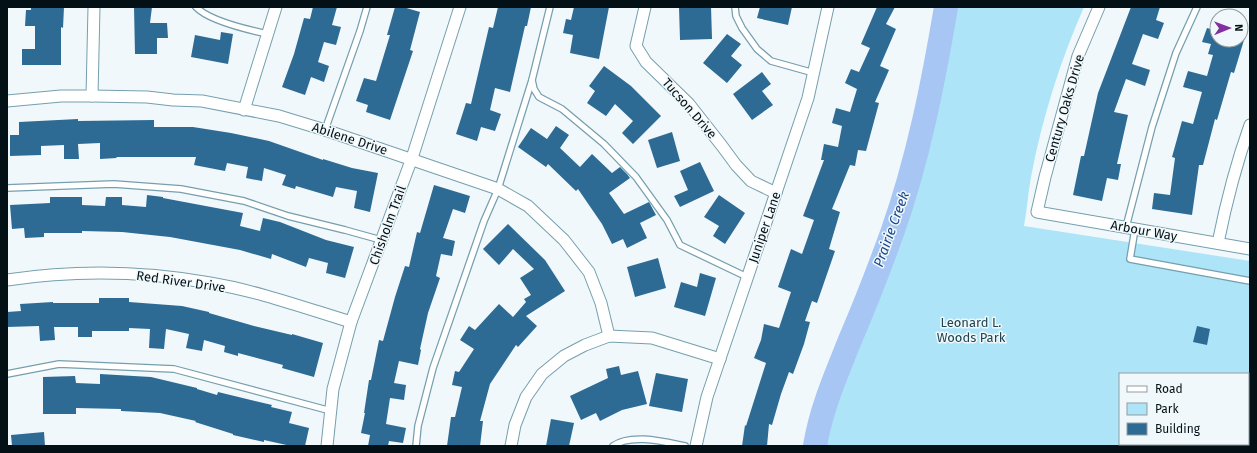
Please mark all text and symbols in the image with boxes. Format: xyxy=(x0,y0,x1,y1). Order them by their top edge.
north arrow xyxy=(1209,8,1249,48)
text: N xyxy=(1232,24,1245,32)
street label: Century Oaks Drive xyxy=(1042,53,1087,164)
street label: Tucson Drive xyxy=(659,75,720,142)
street label: Abilene Drive xyxy=(310,119,389,158)
street label: Chisholm Trail xyxy=(366,183,409,267)
water label: Prairie Creek xyxy=(870,189,913,269)
street label: Juniper Lane xyxy=(745,190,784,265)
street label: Arbour Way xyxy=(1109,217,1179,244)
street label: Red River Drive xyxy=(135,268,226,295)
park label: Leonard L. Woods Park xyxy=(937,315,1006,345)
legend xyxy=(1119,373,1249,445)
text: Road xyxy=(1155,382,1183,396)
text: Park xyxy=(1155,402,1179,416)
text: Building xyxy=(1155,422,1201,436)

